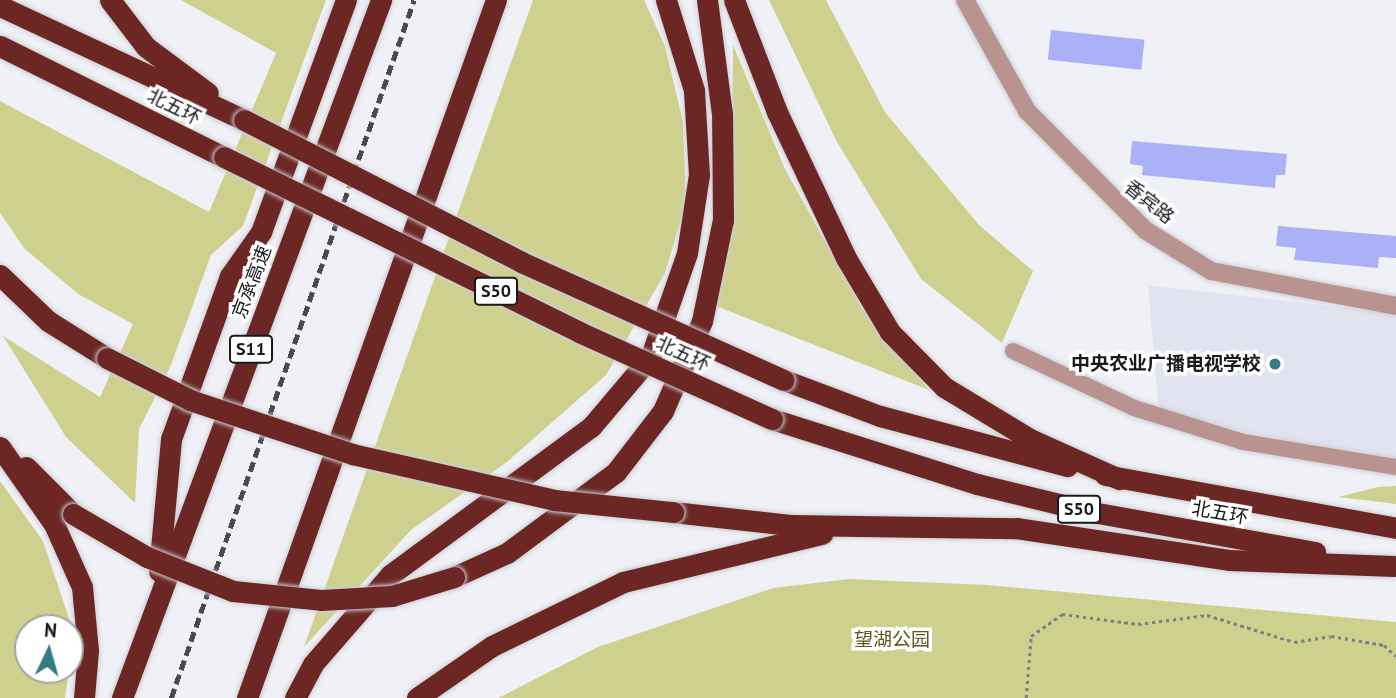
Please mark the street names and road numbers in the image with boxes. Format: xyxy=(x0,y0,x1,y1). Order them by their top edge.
street label: 北五环 xyxy=(143,84,205,130)
street label: 香宾路 xyxy=(1120,175,1178,229)
street label: 京承高速 xyxy=(228,242,276,322)
road number: S50 xyxy=(473,276,519,306)
street label: 北五环 xyxy=(652,332,714,376)
road number: S11 xyxy=(228,334,274,363)
road number: S50 xyxy=(1056,494,1102,524)
street label: 北五环 xyxy=(1190,497,1250,529)

